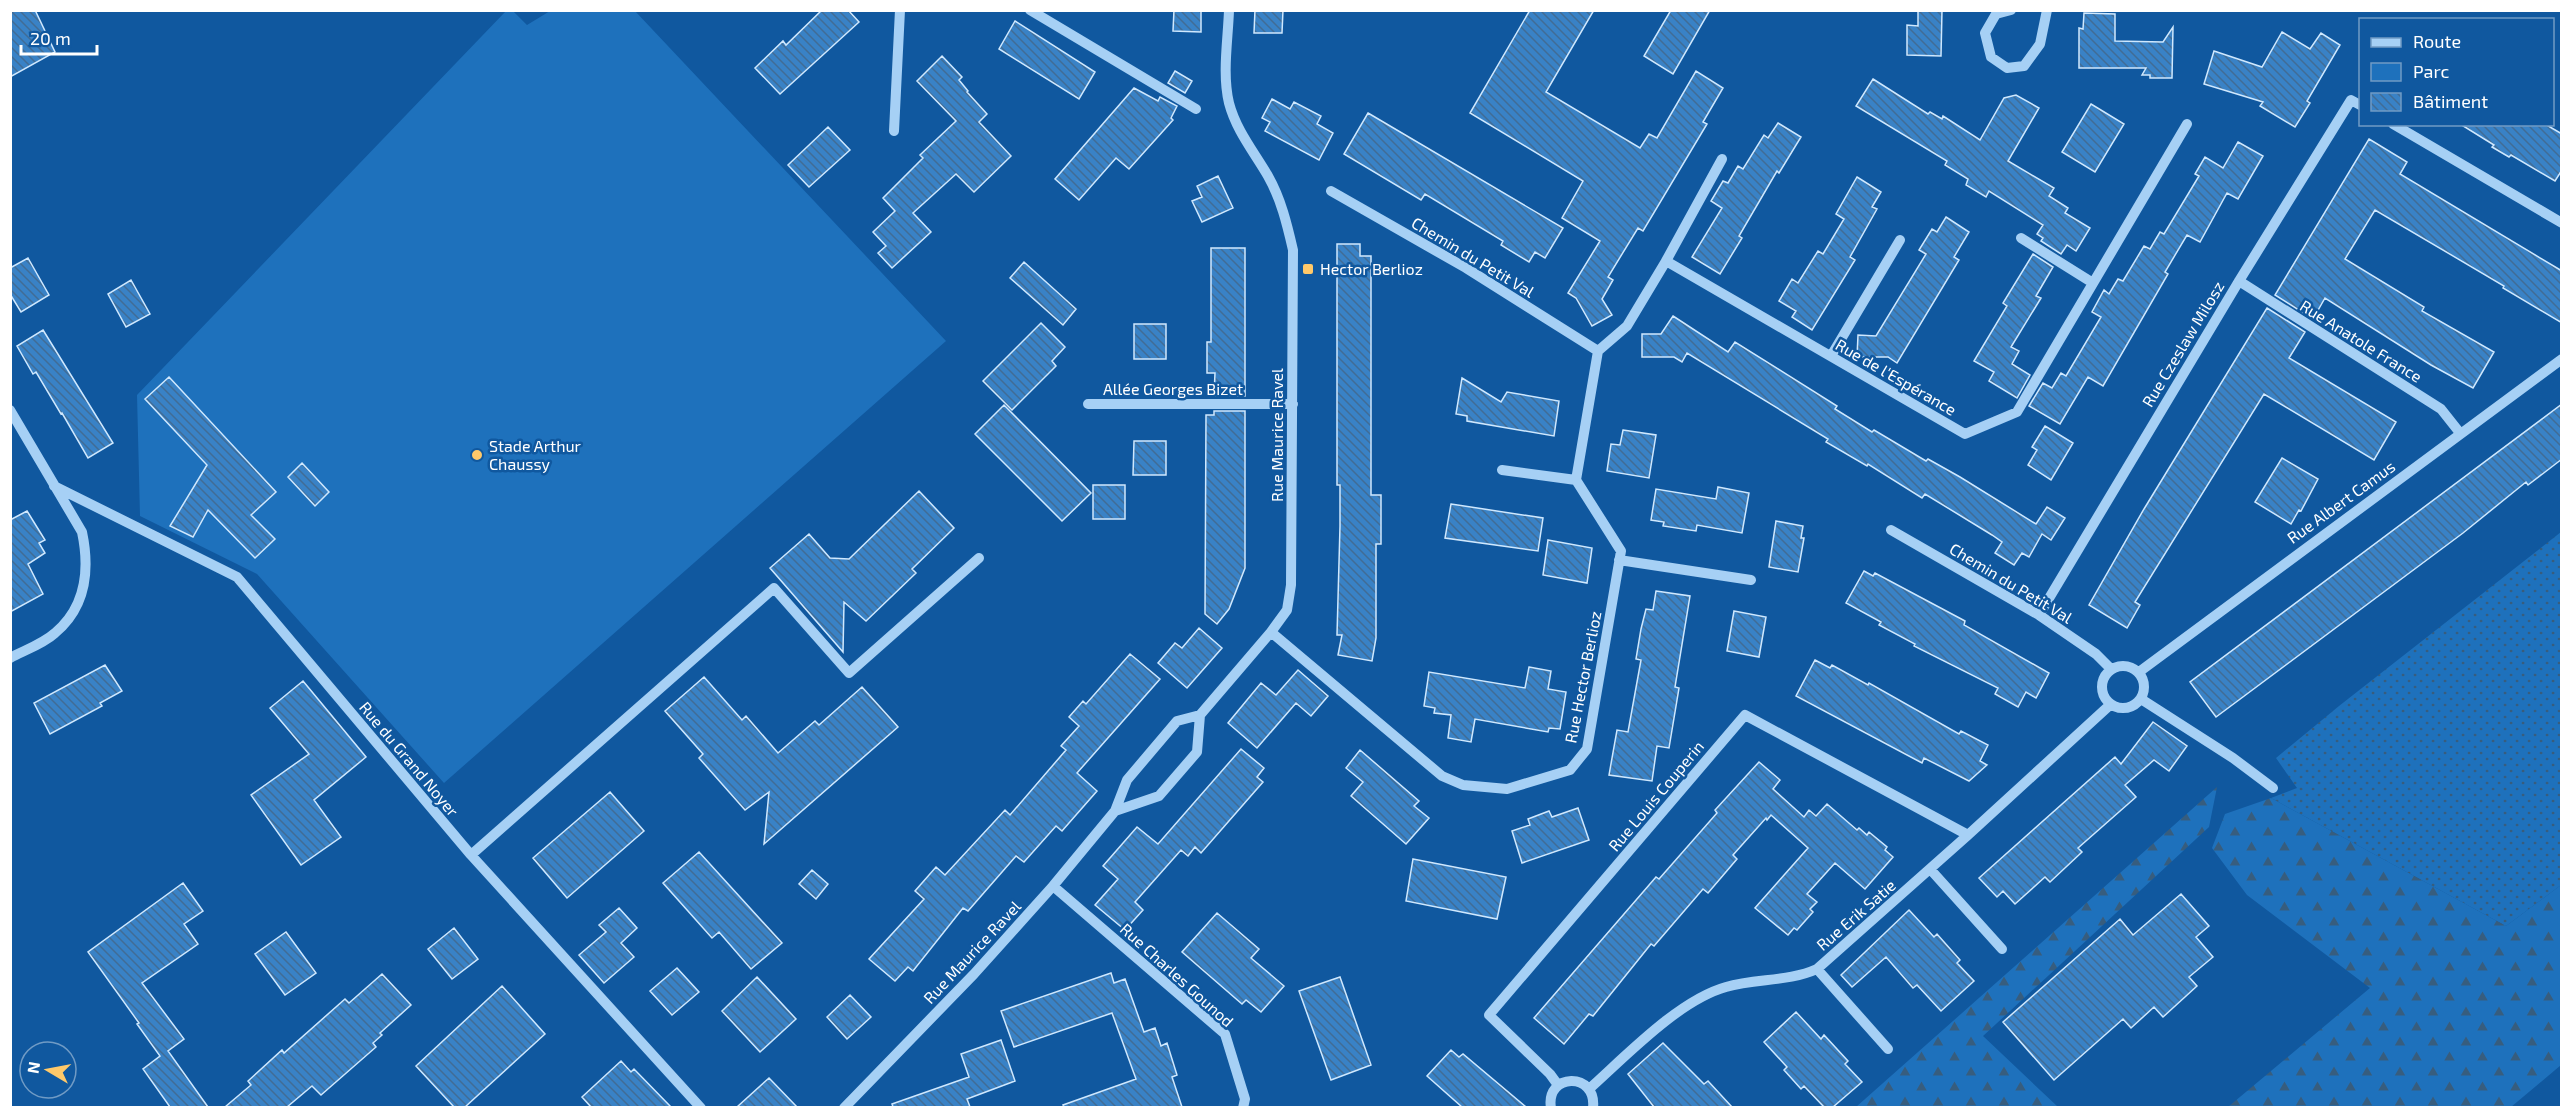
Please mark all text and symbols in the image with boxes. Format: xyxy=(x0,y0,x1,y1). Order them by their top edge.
scale bar xyxy=(21,18,98,56)
legend xyxy=(2359,18,2554,126)
text: 20 m xyxy=(30,27,71,49)
text: Route xyxy=(2413,30,2461,52)
text: Parc xyxy=(2413,60,2449,82)
text: Bâtiment xyxy=(2413,90,2488,112)
street label: Chemin du Petit Val xyxy=(1408,212,1538,301)
place label: Hector Berlioz xyxy=(1320,259,1423,278)
marker: Hector Berlioz xyxy=(1301,262,1315,276)
street label: Rue Czeslaw Milosz xyxy=(2138,277,2228,410)
street label: Rue Anatole France xyxy=(2297,295,2426,386)
street label: Rue de l'Espérance xyxy=(1833,334,1960,419)
street label: Rue Maurice Ravel xyxy=(1267,368,1286,502)
street label: Allée Georges Bizet xyxy=(1103,379,1243,398)
place label: Stade Arthur Chaussy xyxy=(489,436,582,473)
marker: Stade Arthur Chaussy xyxy=(470,448,484,462)
street label: Rue Albert Camus xyxy=(2283,456,2398,547)
street label: Chemin du Petit Val xyxy=(1946,538,2076,627)
street label: Rue Hector Berlioz xyxy=(1560,609,1605,744)
street label: Rue du Grand Noyer xyxy=(356,697,463,820)
street label: Rue Louis Couperin xyxy=(1604,737,1707,855)
street label: Rue Erik Satie xyxy=(1812,875,1899,954)
street label: Rue Maurice Ravel xyxy=(919,896,1024,1007)
street label: Rue Charles Gounod xyxy=(1117,919,1238,1030)
north arrow xyxy=(18,1040,78,1100)
text: N xyxy=(22,1060,43,1075)

